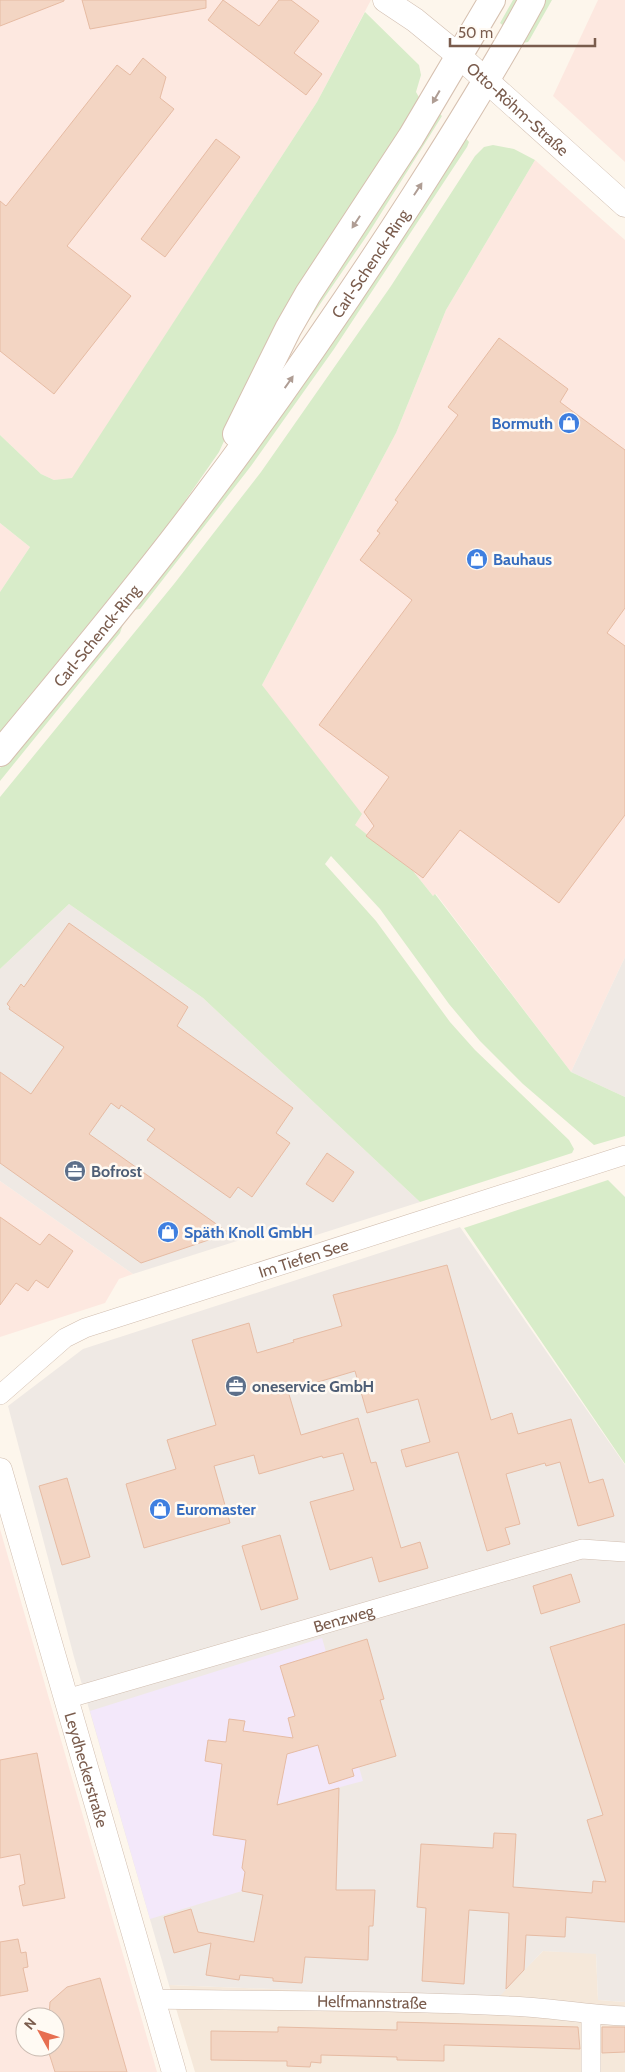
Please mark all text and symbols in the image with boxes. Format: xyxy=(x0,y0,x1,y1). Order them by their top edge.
scale bar xyxy=(450,15,595,47)
text: 50 m xyxy=(458,24,493,42)
street label: Otto-Röhm-Straße xyxy=(463,58,572,160)
one-way arrow xyxy=(431,90,440,104)
one-way arrow xyxy=(414,183,423,196)
street label: Carl-Schenck-Ring xyxy=(328,205,414,322)
one-way arrow xyxy=(351,215,360,229)
one-way arrow xyxy=(284,375,294,389)
shop icon: Bormuth xyxy=(557,411,581,435)
place label: Bormuth xyxy=(492,414,553,433)
shop icon: Bauhaus xyxy=(465,547,489,571)
place label: Bauhaus xyxy=(493,550,552,569)
street label: Carl-Schenck-Ring xyxy=(50,580,145,691)
office icon: Bofrost xyxy=(63,1159,87,1183)
place label: Bofrost xyxy=(91,1162,143,1181)
shop icon: Späth Knoll GmbH xyxy=(156,1220,180,1244)
place label: Späth Knoll GmbH xyxy=(184,1223,313,1242)
street label: Im Tiefen See xyxy=(256,1235,351,1282)
office icon: oneservice GmbH xyxy=(224,1374,248,1398)
place label: oneservice GmbH xyxy=(252,1377,374,1396)
shop icon: Euromaster xyxy=(148,1497,172,1521)
place label: Euromaster xyxy=(176,1500,256,1519)
street label: Benzweg xyxy=(311,1601,377,1637)
street label: Leydheckerstraße xyxy=(60,1710,112,1830)
street label: Helfmannstraße xyxy=(317,1992,427,2013)
north arrow xyxy=(15,2007,65,2057)
text: N xyxy=(20,2014,40,2033)

